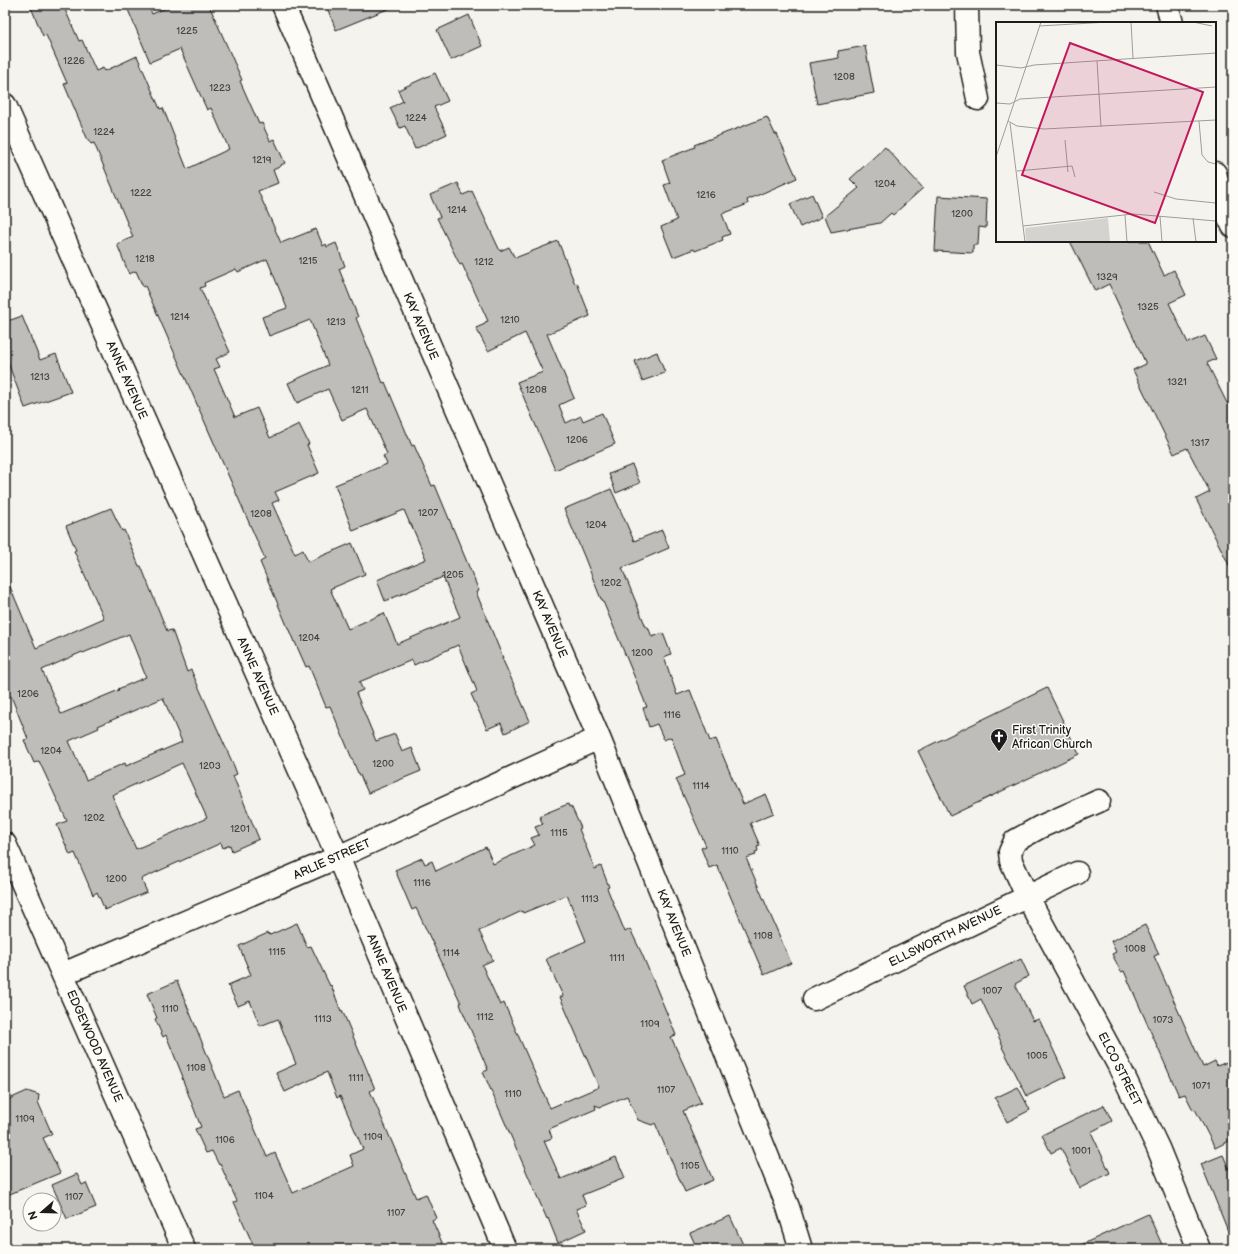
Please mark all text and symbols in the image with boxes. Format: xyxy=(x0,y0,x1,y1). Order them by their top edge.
inset map xyxy=(996,22,1216,242)
house number: 1225 xyxy=(176,25,198,37)
house number: 1226 xyxy=(63,55,85,67)
house number: 1208 xyxy=(833,71,855,83)
house number: 1223 xyxy=(209,82,231,94)
house number: 1224 xyxy=(405,112,427,124)
house number: 1224 xyxy=(93,126,115,138)
house number: 1219 xyxy=(252,154,272,166)
house number: 1204 xyxy=(874,178,896,190)
house number: 1222 xyxy=(130,187,152,199)
house number: 1216 xyxy=(696,189,716,201)
house number: 1214 xyxy=(447,204,467,216)
house number: 1200 xyxy=(951,208,973,220)
house number: 1218 xyxy=(135,253,155,265)
house number: 1215 xyxy=(298,255,318,267)
house number: 1212 xyxy=(474,256,494,268)
house number: 1329 xyxy=(1096,271,1118,283)
street label: KAY AVENUE xyxy=(400,290,441,362)
house number: 1325 xyxy=(1137,301,1159,313)
house number: 1214 xyxy=(170,311,190,323)
house number: 1210 xyxy=(500,314,520,326)
house number: 1213 xyxy=(326,316,346,328)
street label: ANNE AVENUE xyxy=(103,339,150,422)
house number: 1213 xyxy=(30,371,50,383)
house number: 1321 xyxy=(1167,376,1187,388)
house number: 1211 xyxy=(351,384,369,396)
house number: 1208 xyxy=(525,384,547,396)
house number: 1206 xyxy=(566,434,588,446)
house number: 1317 xyxy=(1191,437,1209,449)
house number: 1207 xyxy=(418,507,438,519)
house number: 1208 xyxy=(250,508,272,520)
house number: 1204 xyxy=(585,519,607,531)
house number: 1205 xyxy=(442,569,464,581)
house number: 1202 xyxy=(600,577,622,589)
street label: KAY AVENUE xyxy=(529,588,570,660)
house number: 1204 xyxy=(298,632,320,644)
street label: ANNE AVENUE xyxy=(234,635,281,718)
house number: 1200 xyxy=(631,647,653,659)
house number: 1206 xyxy=(17,688,39,700)
house number: 1116 xyxy=(663,709,681,721)
place label: First Trinity African Church xyxy=(1012,723,1093,752)
church icon: First Trinity African Church xyxy=(989,727,1009,752)
house number: 1204 xyxy=(40,745,62,757)
house number: 1200 xyxy=(372,758,394,770)
house number: 1203 xyxy=(199,760,221,772)
house number: 1114 xyxy=(692,780,710,792)
house number: 1202 xyxy=(83,812,105,824)
house number: 1201 xyxy=(230,823,250,835)
house number: 1115 xyxy=(550,827,568,839)
street label: ARLIE STREET xyxy=(291,835,374,883)
house number: 1110 xyxy=(721,845,739,857)
house number: 1200 xyxy=(105,873,127,885)
house number: 1116 xyxy=(413,877,431,889)
street label: KAY AVENUE xyxy=(653,887,694,959)
house number: 1113 xyxy=(581,893,599,905)
street label: ELLSWORTH AVENUE xyxy=(886,903,1004,970)
house number: 1108 xyxy=(753,930,773,942)
street label: ANNE AVENUE xyxy=(363,932,410,1015)
house number: 1008 xyxy=(1124,943,1146,955)
house number: 1115 xyxy=(268,946,286,958)
house number: 1114 xyxy=(442,947,460,959)
house number: 1111 xyxy=(609,952,625,964)
house number: 1007 xyxy=(982,985,1002,997)
street label: EDGEWOOD AVENUE xyxy=(63,988,126,1105)
house number: 1110 xyxy=(161,1003,179,1015)
house number: 1112 xyxy=(476,1011,494,1023)
house number: 1113 xyxy=(314,1013,332,1025)
house number: 1073 xyxy=(1153,1014,1173,1026)
house number: 1109 xyxy=(640,1018,660,1030)
street label: ELCO STREET xyxy=(1094,1030,1145,1109)
house number: 1005 xyxy=(1026,1050,1048,1062)
house number: 1108 xyxy=(186,1062,206,1074)
house number: 1111 xyxy=(348,1072,364,1084)
house number: 1071 xyxy=(1192,1080,1210,1092)
house number: 1107 xyxy=(657,1084,675,1096)
house number: 1110 xyxy=(504,1088,522,1100)
house number: 1109 xyxy=(15,1113,35,1125)
house number: 1109 xyxy=(363,1131,383,1143)
house number: 1106 xyxy=(215,1134,235,1146)
house number: 1001 xyxy=(1071,1145,1091,1157)
house number: 1105 xyxy=(680,1160,700,1172)
house number: 1104 xyxy=(254,1190,274,1202)
house number: 1107 xyxy=(65,1191,83,1203)
north arrow xyxy=(22,1192,62,1232)
house number: 1107 xyxy=(387,1207,405,1219)
text: N xyxy=(26,1209,41,1221)

